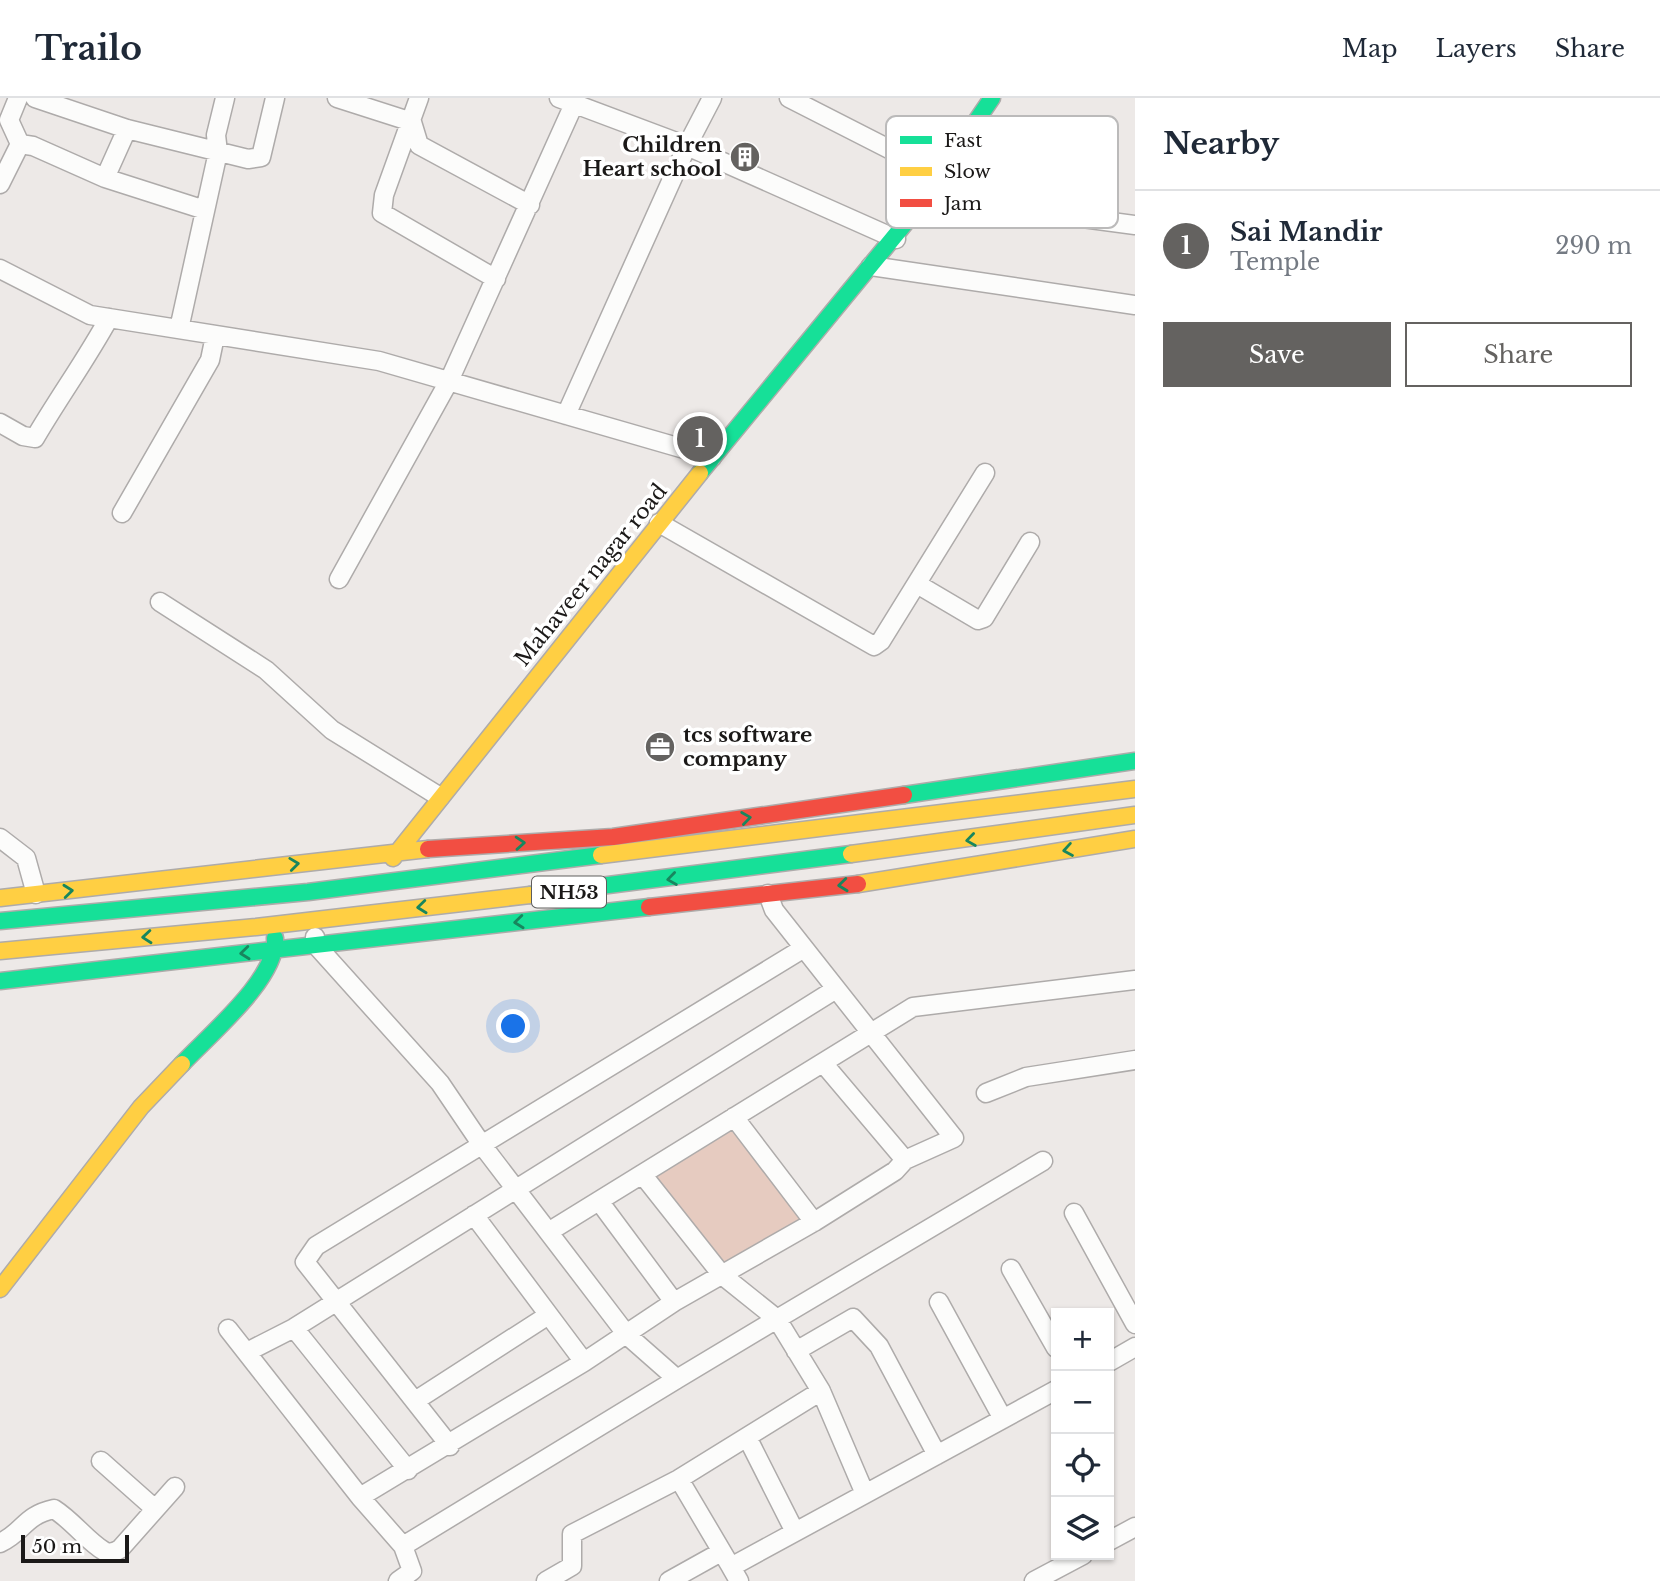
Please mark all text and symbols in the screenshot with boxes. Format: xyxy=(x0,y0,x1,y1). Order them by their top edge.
text: Trailo xyxy=(35,28,142,69)
text: Map xyxy=(1342,34,1398,63)
text: Layers xyxy=(1436,34,1517,63)
text: Share xyxy=(1555,34,1625,63)
legend xyxy=(886,116,1118,228)
text: Nearby xyxy=(1163,125,1279,162)
text: Fast xyxy=(944,129,983,152)
place label: Children Heart school xyxy=(582,132,723,182)
building icon: Children Heart school xyxy=(728,140,762,174)
text: Slow xyxy=(944,160,991,183)
text: Jam xyxy=(941,192,982,215)
text: Sai Mandir xyxy=(1230,216,1382,248)
text: 1 xyxy=(1181,232,1191,260)
text: 290 m xyxy=(1555,232,1632,260)
text: Temple xyxy=(1230,248,1320,276)
button: Save xyxy=(1163,322,1391,387)
button: Share xyxy=(1405,322,1632,387)
pin: 1 xyxy=(677,413,723,465)
street label: Mahaveer nagar road xyxy=(509,479,673,671)
place label: tcs software company xyxy=(683,722,812,772)
office icon: tcs software company xyxy=(643,730,677,764)
one-way arrow xyxy=(740,811,752,826)
one-way arrow xyxy=(965,832,976,847)
one-way arrow xyxy=(515,836,526,851)
one-way arrow xyxy=(1062,842,1074,857)
one-way arrow xyxy=(288,856,300,871)
one-way arrow xyxy=(666,872,678,887)
road number: NH53 xyxy=(532,876,606,908)
one-way arrow xyxy=(837,878,849,893)
one-way arrow xyxy=(63,884,74,899)
one-way arrow xyxy=(416,899,428,914)
one-way arrow xyxy=(514,914,525,929)
one-way arrow xyxy=(141,929,152,944)
one-way arrow xyxy=(239,946,251,961)
your location xyxy=(496,1009,530,1043)
map controls xyxy=(1051,1308,1114,1560)
button: + xyxy=(1051,1308,1114,1371)
button: − xyxy=(1051,1371,1114,1434)
button: locate xyxy=(1051,1434,1114,1497)
button: layers xyxy=(1051,1497,1114,1560)
scale bar xyxy=(21,1532,130,1564)
text: 50 m xyxy=(32,1535,82,1558)

